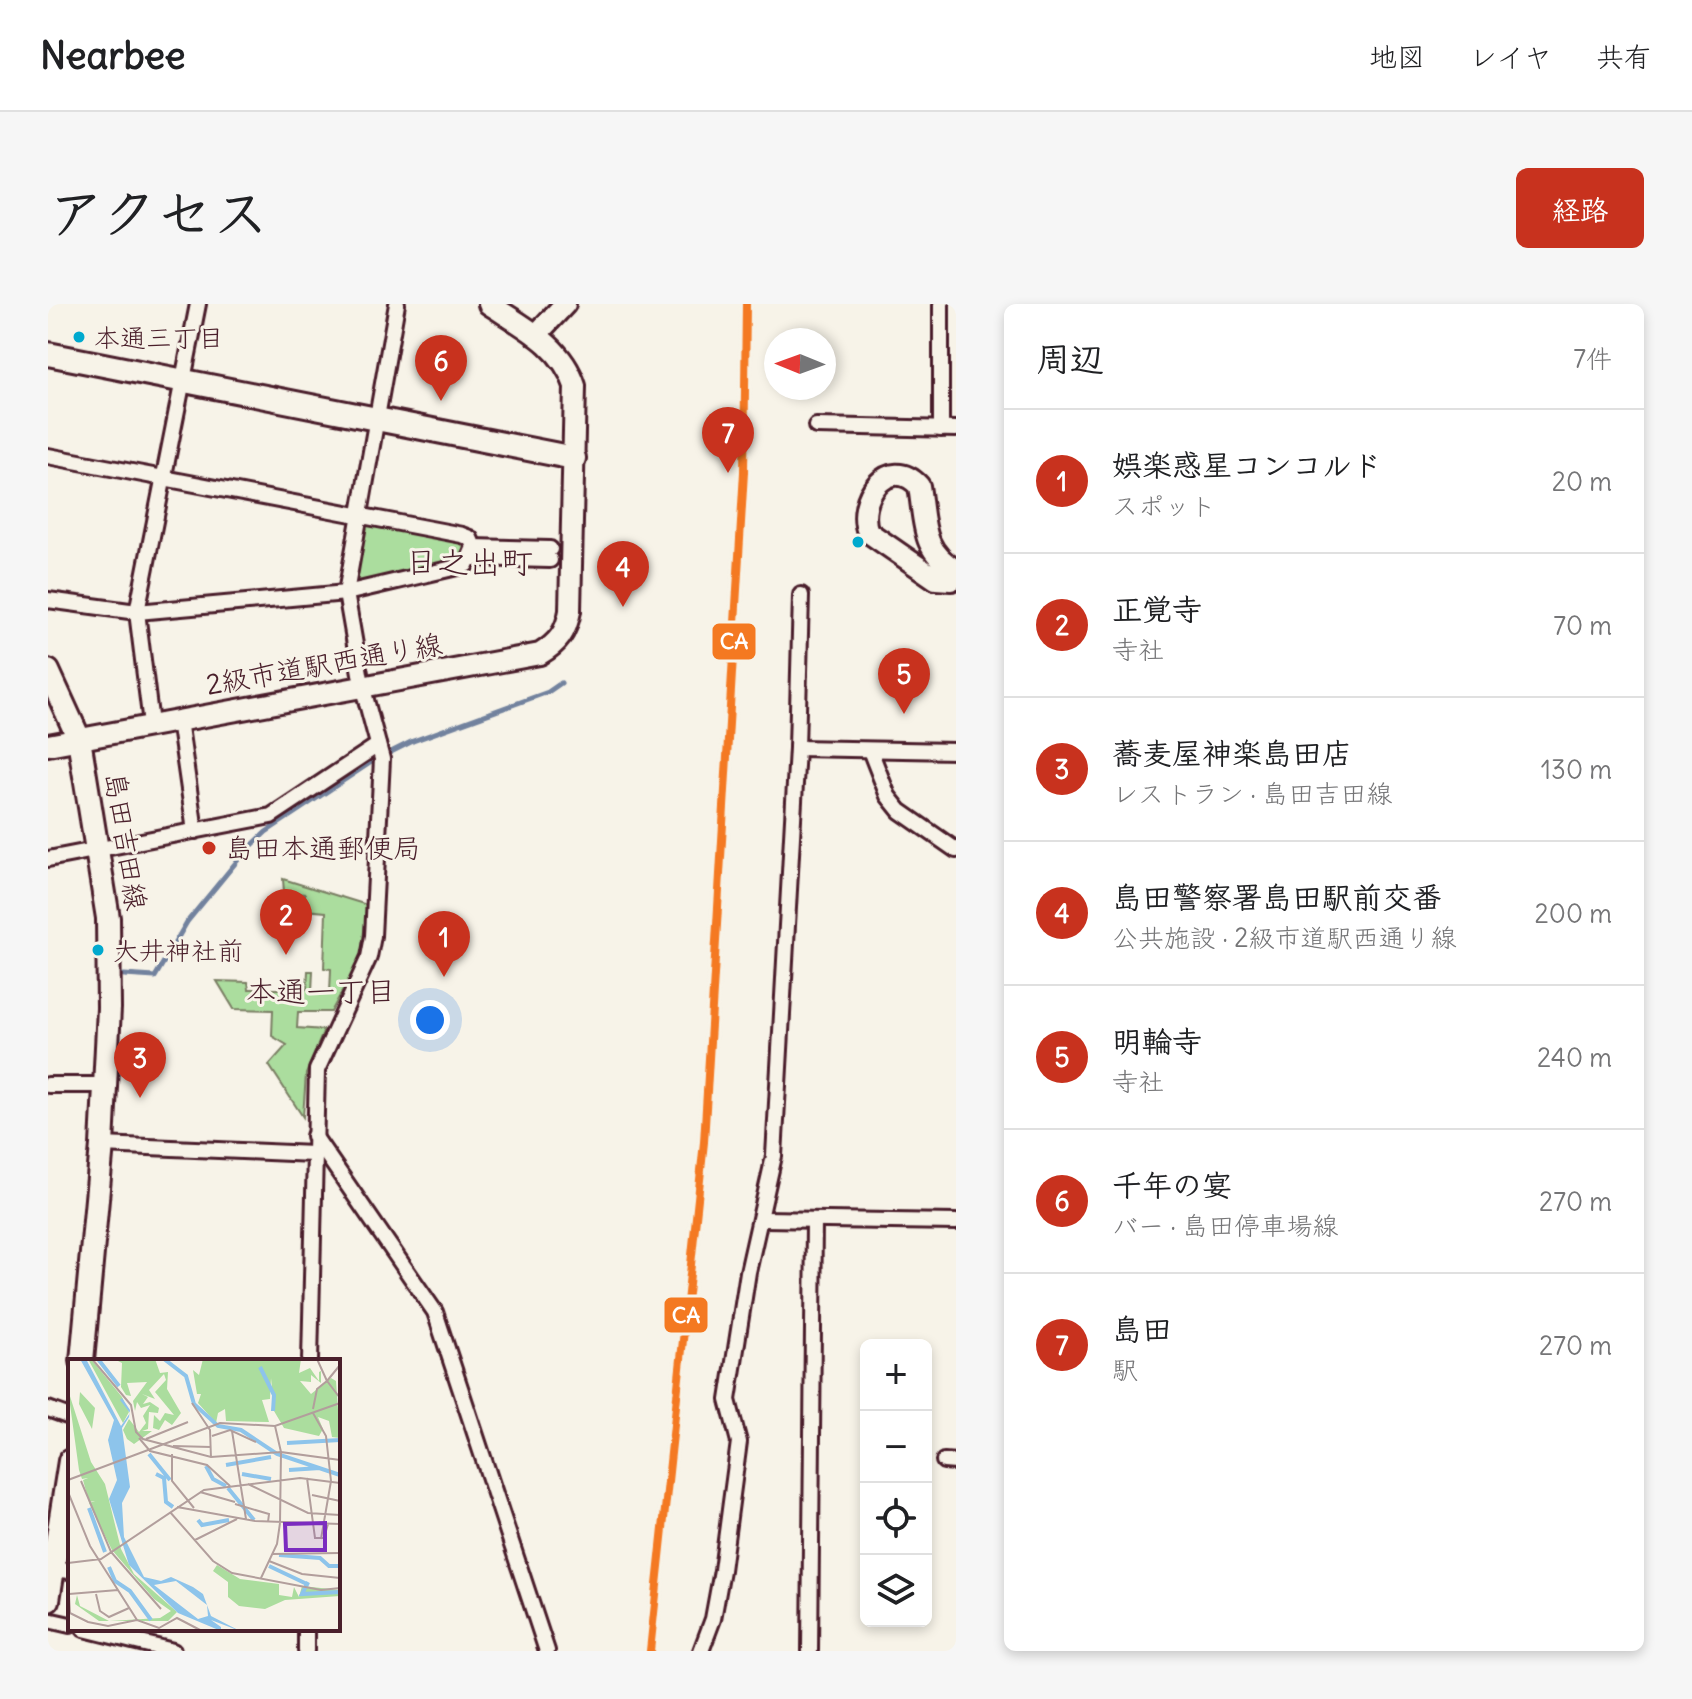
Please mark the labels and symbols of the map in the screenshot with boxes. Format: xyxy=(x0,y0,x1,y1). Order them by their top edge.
place label: 本通三丁目 xyxy=(94,321,224,354)
north arrow xyxy=(764,328,836,400)
marker: 本通三丁目 xyxy=(71,329,87,345)
pin: 6 xyxy=(415,335,467,401)
pin: 7 xyxy=(702,407,754,473)
unlabelled marker xyxy=(850,534,866,550)
district label: 日之出町 xyxy=(405,541,533,582)
pin: 4 xyxy=(597,541,649,607)
line badge: CA xyxy=(711,622,757,661)
street label: 2級市道駅西通り線 xyxy=(203,625,445,703)
text: CA xyxy=(720,627,748,655)
pin: 5 xyxy=(878,648,930,714)
street label: 島田吉田線 xyxy=(97,769,155,913)
place label: 島田本通郵便局 xyxy=(225,830,421,866)
marker: 島田本通郵便局 xyxy=(200,839,218,857)
pin: 2 xyxy=(260,889,312,955)
pin: 1 xyxy=(418,911,470,977)
place label: 大井神社前 xyxy=(113,934,243,967)
marker: 大井神社前 xyxy=(90,942,106,958)
district label: 本通一丁目 xyxy=(246,972,396,1010)
your location xyxy=(410,1000,450,1040)
pin: 3 xyxy=(114,1032,166,1098)
line badge: CA xyxy=(663,1296,709,1334)
text: CA xyxy=(672,1301,700,1329)
inset map xyxy=(68,1359,340,1631)

